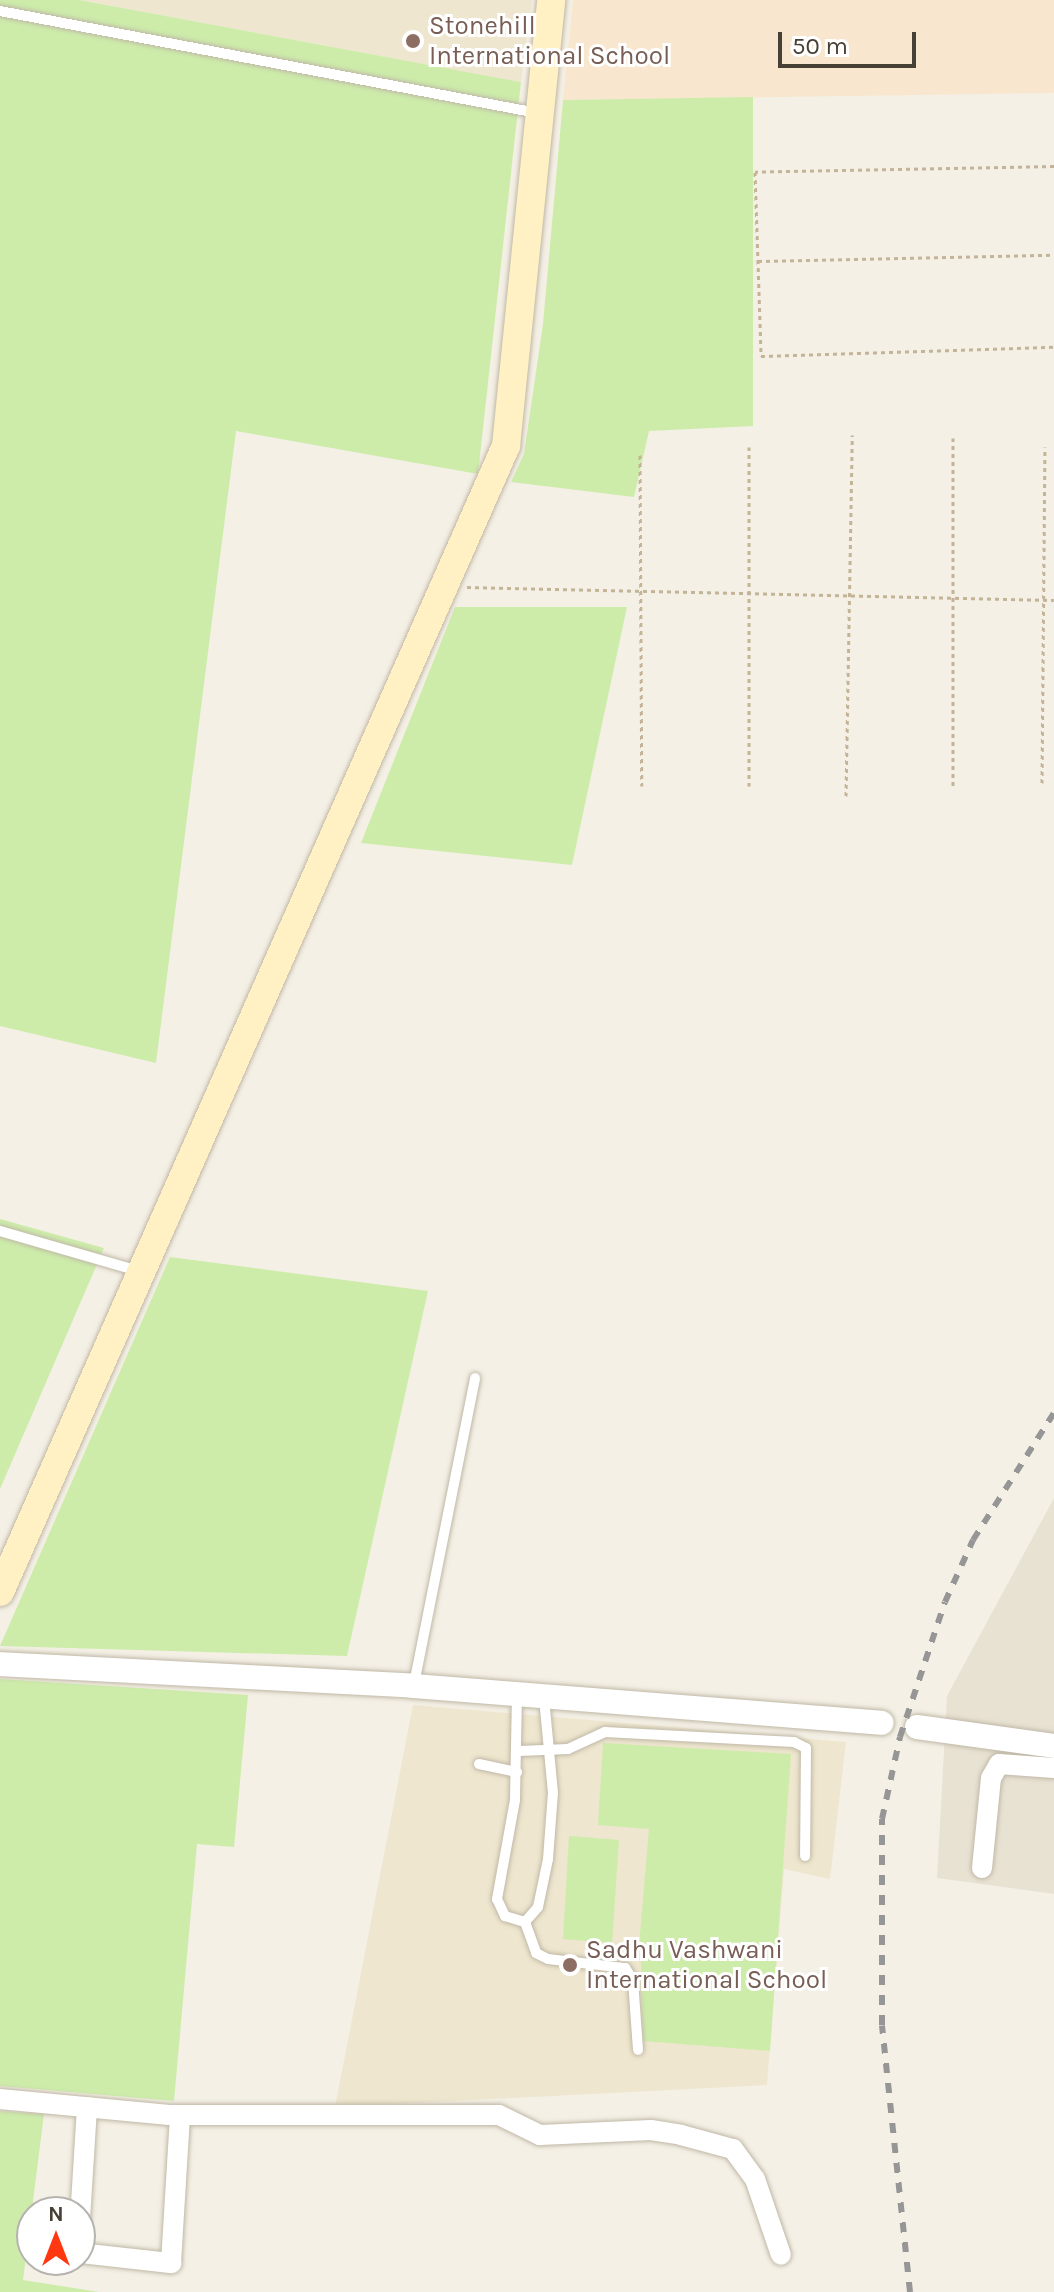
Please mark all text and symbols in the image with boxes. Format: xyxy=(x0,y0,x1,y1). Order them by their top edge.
place label: Stonehill International School xyxy=(429,10,670,72)
scale bar xyxy=(782,16,920,66)
marker: Stonehill International School xyxy=(404,32,422,50)
text: 50 m xyxy=(792,32,848,60)
place label: Sadhu Vashwani International School xyxy=(586,1934,827,1996)
marker: Sadhu Vashwani International School xyxy=(561,1956,579,1974)
north arrow xyxy=(16,2196,96,2276)
text: N xyxy=(48,2201,64,2227)

